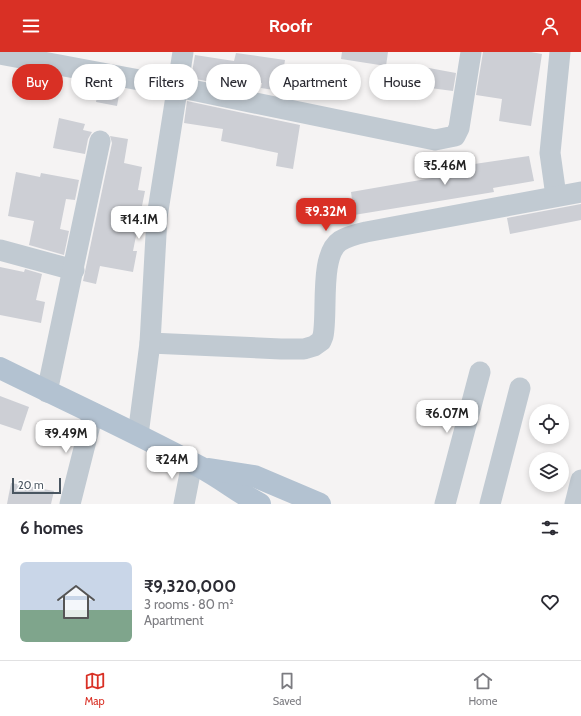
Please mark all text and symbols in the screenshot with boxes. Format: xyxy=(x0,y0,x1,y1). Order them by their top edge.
icon: menu xyxy=(20,15,42,37)
text: Roofr xyxy=(269,15,312,37)
icon: person xyxy=(539,15,561,37)
chip: Buy xyxy=(12,64,63,100)
chip: Rent xyxy=(71,64,126,100)
chip: Filters xyxy=(134,64,198,100)
chip: New xyxy=(206,64,261,100)
chip: Apartment xyxy=(269,64,361,100)
chip: House xyxy=(369,64,435,100)
pin: ₹5.46M xyxy=(412,152,478,186)
text: ₹5.46M xyxy=(423,157,467,173)
pin: ₹9.32M xyxy=(293,198,359,232)
text: ₹9.32M xyxy=(305,203,347,219)
pin: ₹14.1M xyxy=(106,206,172,240)
text: ₹14.1M xyxy=(120,211,158,227)
pin: ₹6.07M xyxy=(414,400,480,434)
map controls xyxy=(529,404,569,492)
button: locate xyxy=(529,404,569,444)
text: ₹6.07M xyxy=(425,405,469,421)
pin: ₹9.49M xyxy=(33,420,99,454)
text: ₹9.49M xyxy=(44,425,88,441)
pin: ₹24M xyxy=(148,446,196,480)
text: ₹24M xyxy=(156,451,188,467)
button: layers xyxy=(529,452,569,492)
scale bar xyxy=(12,476,61,495)
text: 20 m xyxy=(18,478,44,492)
icon: filters xyxy=(539,517,561,539)
text: 6 homes xyxy=(20,518,83,538)
text: ₹9,320,000 xyxy=(144,576,236,596)
icon: home xyxy=(52,578,100,626)
icon: heart xyxy=(539,591,561,613)
text: 3 rooms · 80 m² xyxy=(144,596,234,612)
text: Apartment xyxy=(144,612,204,628)
tab: Map xyxy=(84,670,106,708)
tab: Saved xyxy=(273,670,301,708)
tab: Home xyxy=(468,670,497,708)

